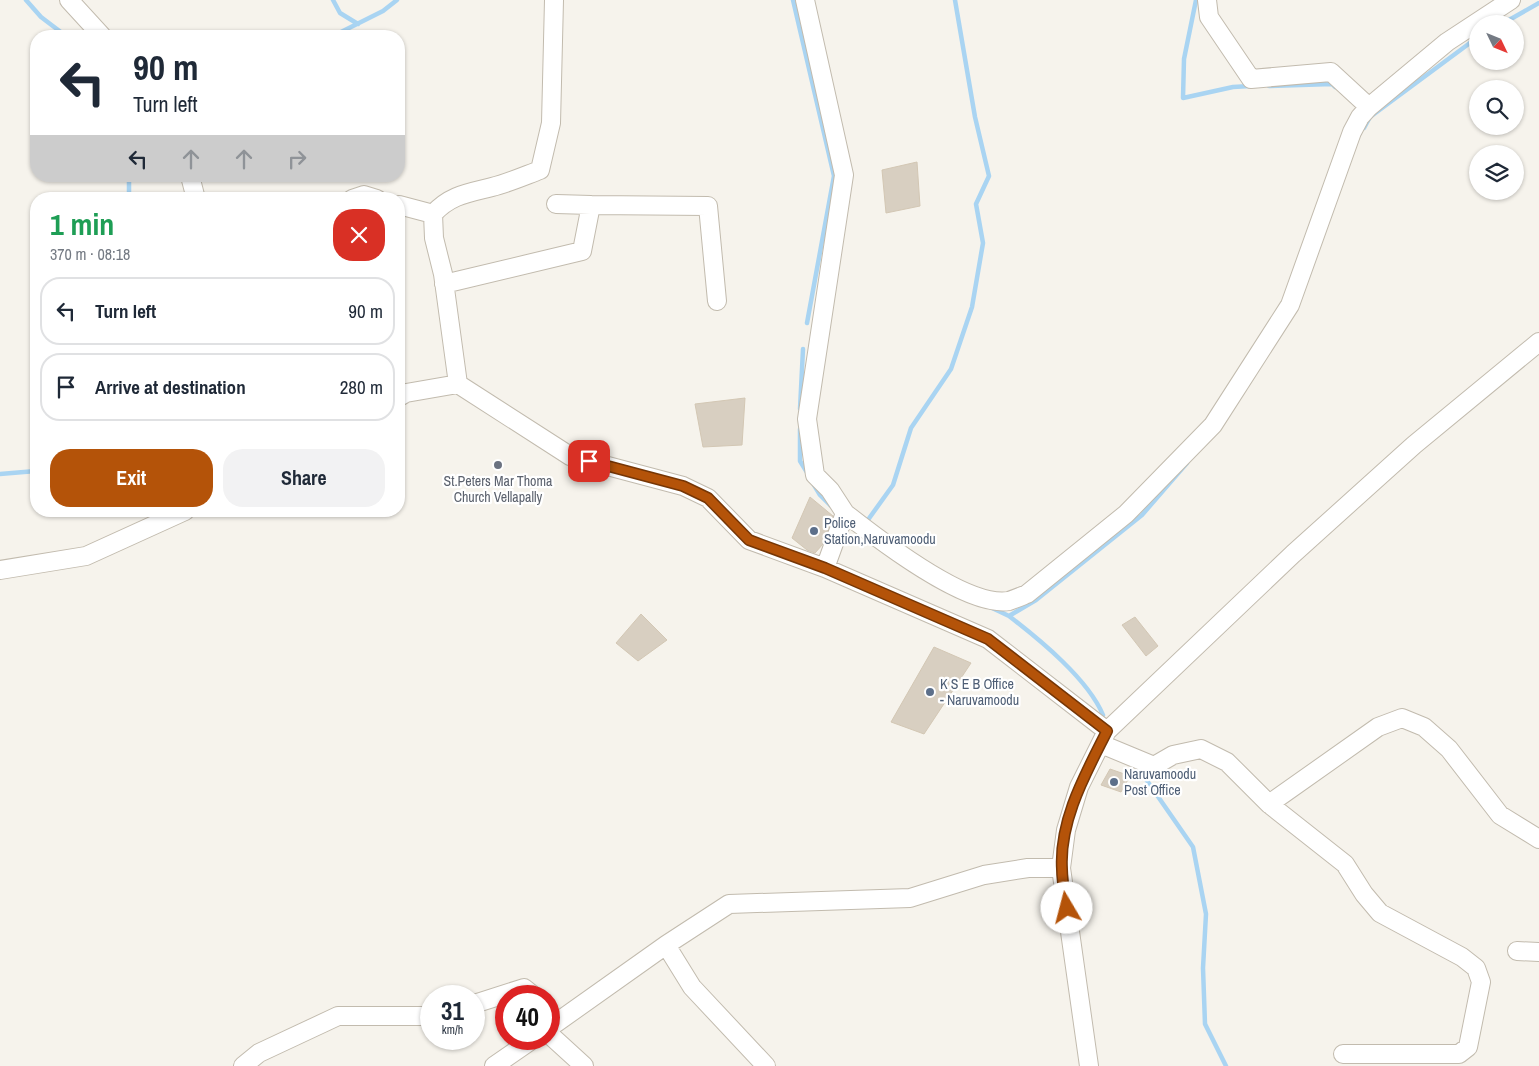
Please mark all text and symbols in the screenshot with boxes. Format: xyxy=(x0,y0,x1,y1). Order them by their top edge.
north arrow xyxy=(1469,15,1524,70)
map controls xyxy=(1469,15,1524,200)
text: 90 m xyxy=(133,44,198,91)
icon: left xyxy=(50,50,115,115)
button: search xyxy=(1469,80,1524,135)
text: Turn left xyxy=(133,89,198,119)
icon: left xyxy=(124,145,152,173)
icon: ahead xyxy=(177,145,205,173)
icon: ahead xyxy=(230,145,258,173)
icon: right xyxy=(283,145,311,173)
button: layers xyxy=(1469,145,1524,200)
text: 1 min xyxy=(50,204,114,244)
button: close xyxy=(333,209,385,261)
text: 370 m · 08:18 xyxy=(50,243,130,265)
icon: left xyxy=(52,297,80,325)
text: Turn left xyxy=(95,298,156,324)
text: 90 m xyxy=(348,298,383,324)
icon: arrive xyxy=(52,373,80,401)
text: Arrive at destination xyxy=(95,374,246,400)
text: 280 m xyxy=(340,374,383,400)
pin xyxy=(568,440,610,482)
icon: arrive xyxy=(575,447,603,475)
button: Exit xyxy=(50,449,213,507)
button: Share xyxy=(223,449,385,507)
marker: St.Peters Mar Thoma Church Vellapally xyxy=(492,459,504,471)
place label: St.Peters Mar Thoma Church Vellapally xyxy=(444,472,553,506)
place label: Police Station,Naruvamoodu xyxy=(824,514,936,548)
marker: Police Station,Naruvamoodu xyxy=(808,525,820,537)
place label: K S E B Office - Naruvamoodu xyxy=(940,675,1019,709)
marker: K S E B Office - Naruvamoodu xyxy=(924,686,936,698)
place label: Naruvamoodu Post Office xyxy=(1124,765,1196,799)
marker: Naruvamoodu Post Office xyxy=(1108,776,1120,788)
position arrow xyxy=(1040,881,1092,933)
speed limit sign: 40 xyxy=(495,985,560,1050)
text: 31 xyxy=(441,994,464,1028)
text: km/h xyxy=(442,1022,463,1038)

